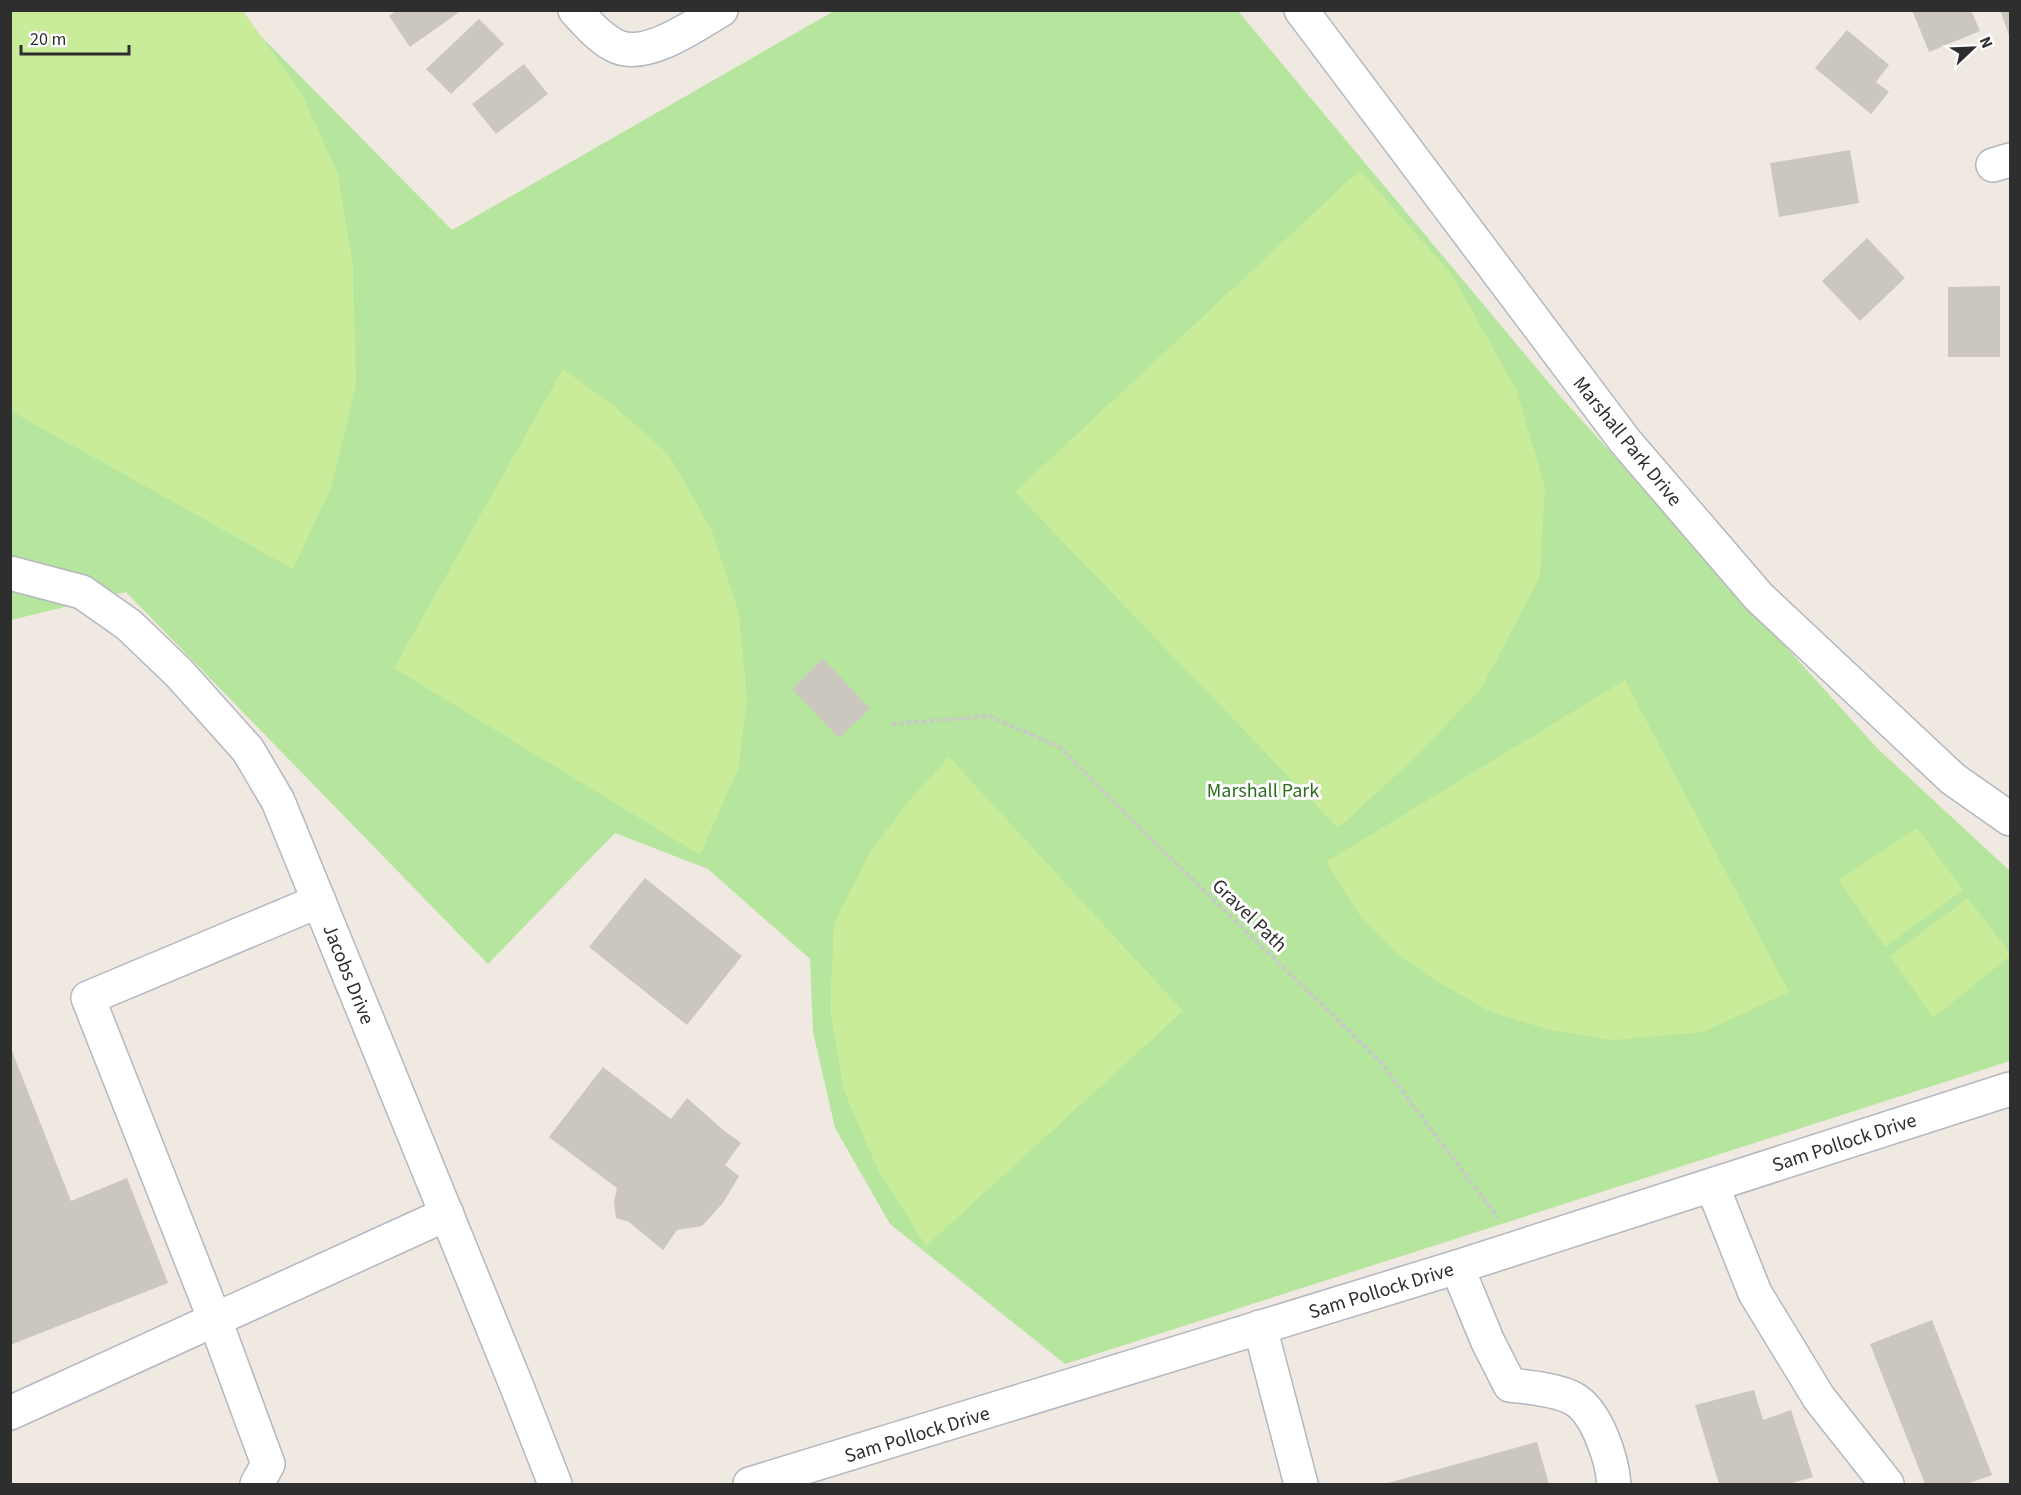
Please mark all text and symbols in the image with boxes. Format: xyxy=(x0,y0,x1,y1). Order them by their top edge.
scale bar xyxy=(21,18,129,56)
north arrow xyxy=(1943,18,2003,78)
text: 20 m xyxy=(30,27,66,52)
text: N xyxy=(1974,33,1998,52)
street label: Marshall Park Drive xyxy=(1566,371,1688,513)
park label: Marshall Park xyxy=(1207,777,1319,805)
street label: Gravel Path xyxy=(1205,873,1293,959)
street label: Jacobs Drive xyxy=(315,920,381,1029)
street label: Sam Pollock Drive xyxy=(1768,1106,1920,1180)
street label: Sam Pollock Drive xyxy=(1305,1256,1457,1326)
street label: Sam Pollock Drive xyxy=(841,1400,993,1470)

